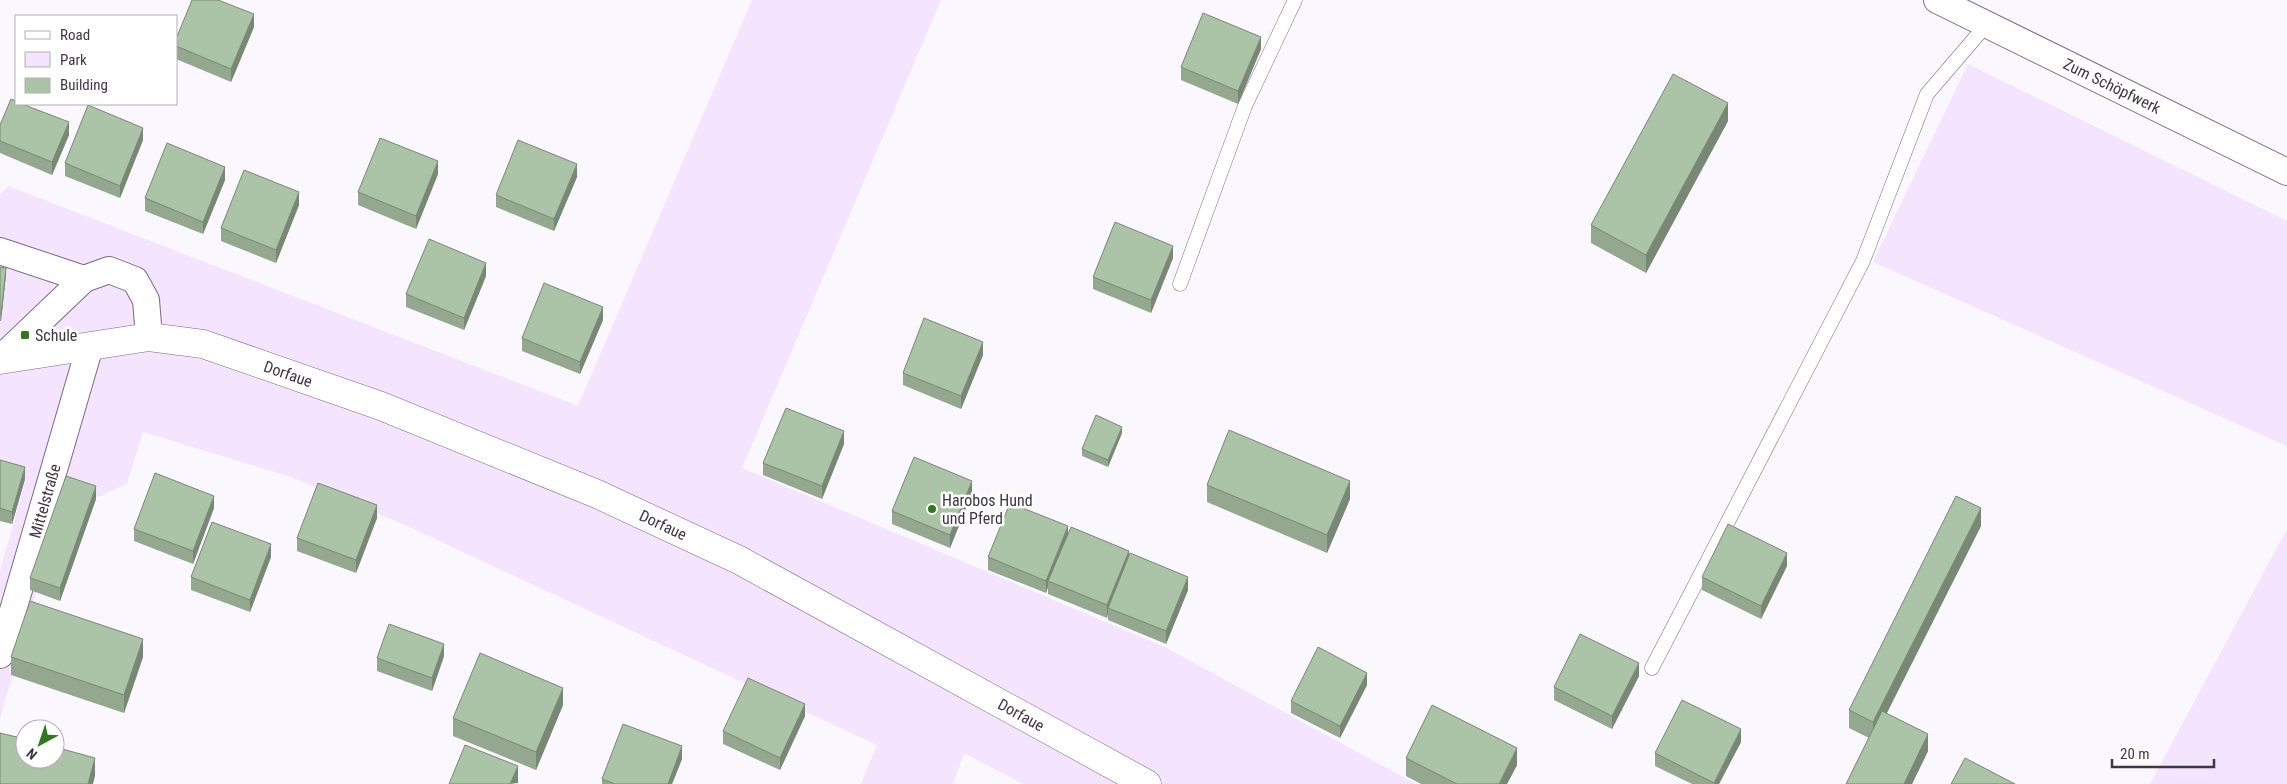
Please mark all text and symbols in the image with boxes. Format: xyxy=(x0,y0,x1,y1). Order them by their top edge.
legend xyxy=(15,15,178,105)
text: Road xyxy=(60,26,90,44)
text: Park xyxy=(60,51,87,69)
street label: Zum Schöpfwerk xyxy=(2060,54,2165,118)
text: Building xyxy=(60,76,108,94)
place label: Schule xyxy=(35,326,77,345)
marker: Schule xyxy=(19,329,31,341)
street label: Dorfaue xyxy=(261,357,315,391)
street label: Mittelstraße xyxy=(25,462,65,540)
place label: Harobos Hund und Pferd xyxy=(942,491,1033,528)
marker: Harobos Hund und Pferd xyxy=(926,503,938,515)
street label: Dorfaue xyxy=(636,506,690,544)
street label: Dorfaue xyxy=(994,695,1048,735)
north arrow xyxy=(15,719,65,769)
scale bar xyxy=(2112,736,2214,768)
text: N xyxy=(23,745,40,763)
text: 20 m xyxy=(2120,745,2150,763)

